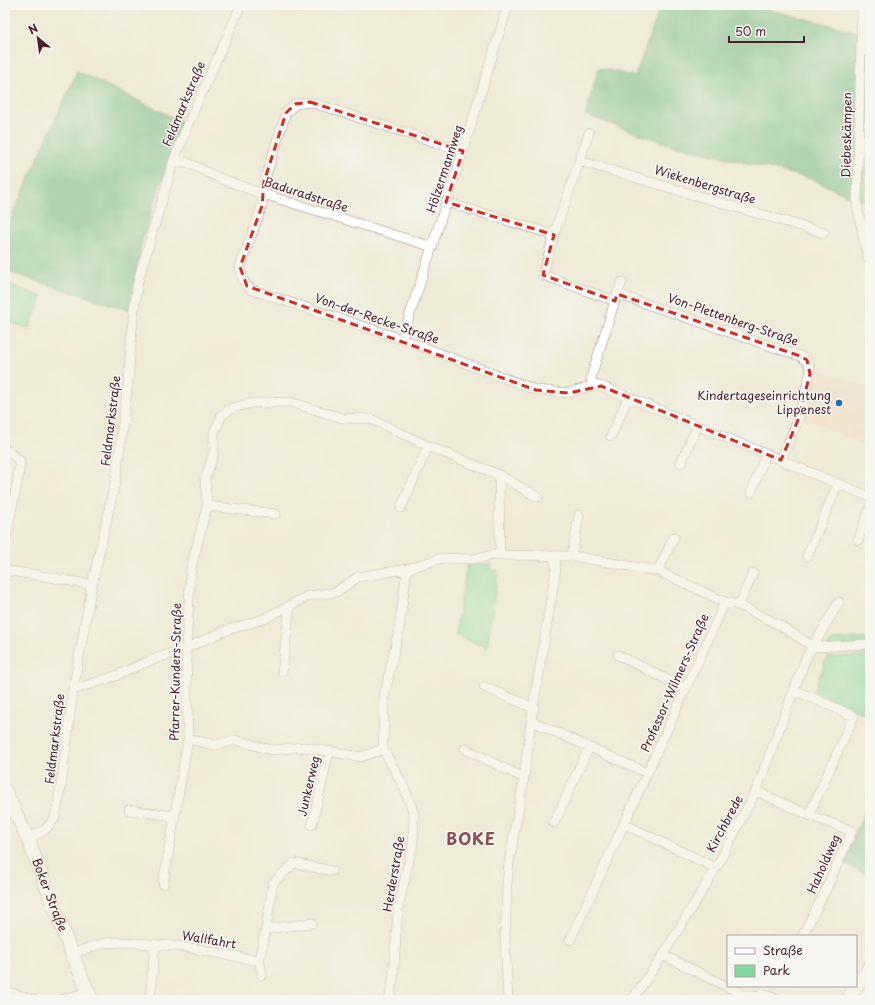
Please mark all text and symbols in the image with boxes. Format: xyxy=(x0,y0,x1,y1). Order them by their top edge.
north arrow xyxy=(18,18,58,58)
scale bar xyxy=(729,18,804,44)
text: N xyxy=(25,19,41,38)
text: 50 m xyxy=(735,22,766,40)
street label: Feldmarkstraße xyxy=(157,58,209,149)
street label: Diebeskämpen xyxy=(836,92,856,178)
street label: Hölzermannweg xyxy=(421,122,467,215)
street label: Wiekenbergstraße xyxy=(652,160,758,208)
street label: Baduradstraße xyxy=(262,172,351,216)
street label: Von-der-Recke-Straße xyxy=(313,288,442,348)
street label: Von-Plettenberg-Straße xyxy=(666,288,801,350)
street label: Feldmarkstraße xyxy=(96,374,125,467)
place label: Kindertageseinrichtung Lippenest xyxy=(697,386,831,418)
marker: Kindertageseinrichtung Lippenest xyxy=(834,398,844,408)
street label: Pfarrer-Kunders-Straße xyxy=(165,603,185,741)
street label: Professor-Wilmers-Straße xyxy=(635,611,713,755)
street label: Feldmarkstraße xyxy=(40,692,69,785)
street label: Junkerweg xyxy=(292,754,324,818)
street label: Kirchbrede xyxy=(701,791,747,855)
district label: BOKE xyxy=(446,826,496,850)
street label: Haholdweg xyxy=(802,831,844,896)
street label: Herderstraße xyxy=(377,835,409,913)
street label: Boker Straße xyxy=(28,855,73,934)
street label: Wallfahrt xyxy=(181,925,238,953)
legend xyxy=(727,935,857,987)
text: Straße xyxy=(763,941,803,959)
text: Park xyxy=(763,961,790,979)

